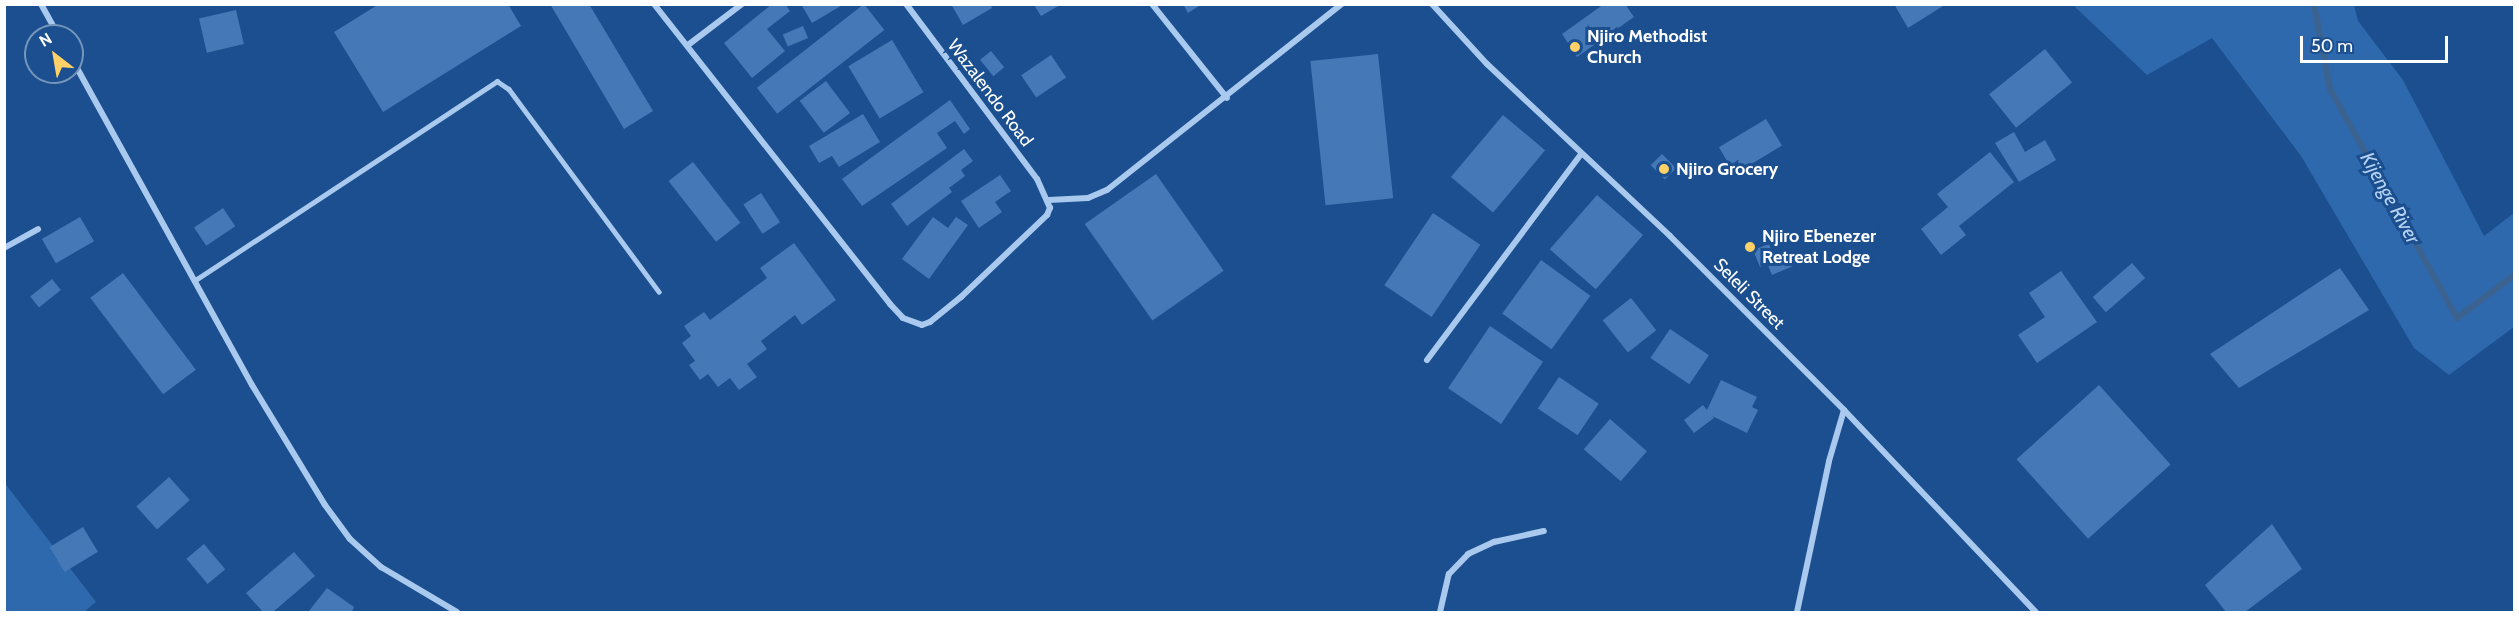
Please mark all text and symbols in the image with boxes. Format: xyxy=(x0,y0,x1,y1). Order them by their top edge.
north arrow xyxy=(24,24,84,84)
scale bar xyxy=(2303,24,2452,62)
place label: Njiro Methodist Church xyxy=(1587,26,1707,68)
text: N xyxy=(36,29,55,51)
street label: Wazalendo Road xyxy=(943,35,1037,151)
text: 50 m xyxy=(2311,35,2353,57)
marker: Njiro Methodist Church xyxy=(1568,40,1582,54)
water label: Kijenge River xyxy=(2355,148,2425,248)
place label: Njiro Grocery xyxy=(1676,158,1778,180)
marker: Njiro Grocery xyxy=(1657,162,1671,176)
place label: Njiro Ebenezer Retreat Lodge xyxy=(1762,226,1876,268)
marker: Njiro Ebenezer Retreat Lodge xyxy=(1743,240,1757,254)
street label: Seleli Street xyxy=(1709,254,1789,334)

